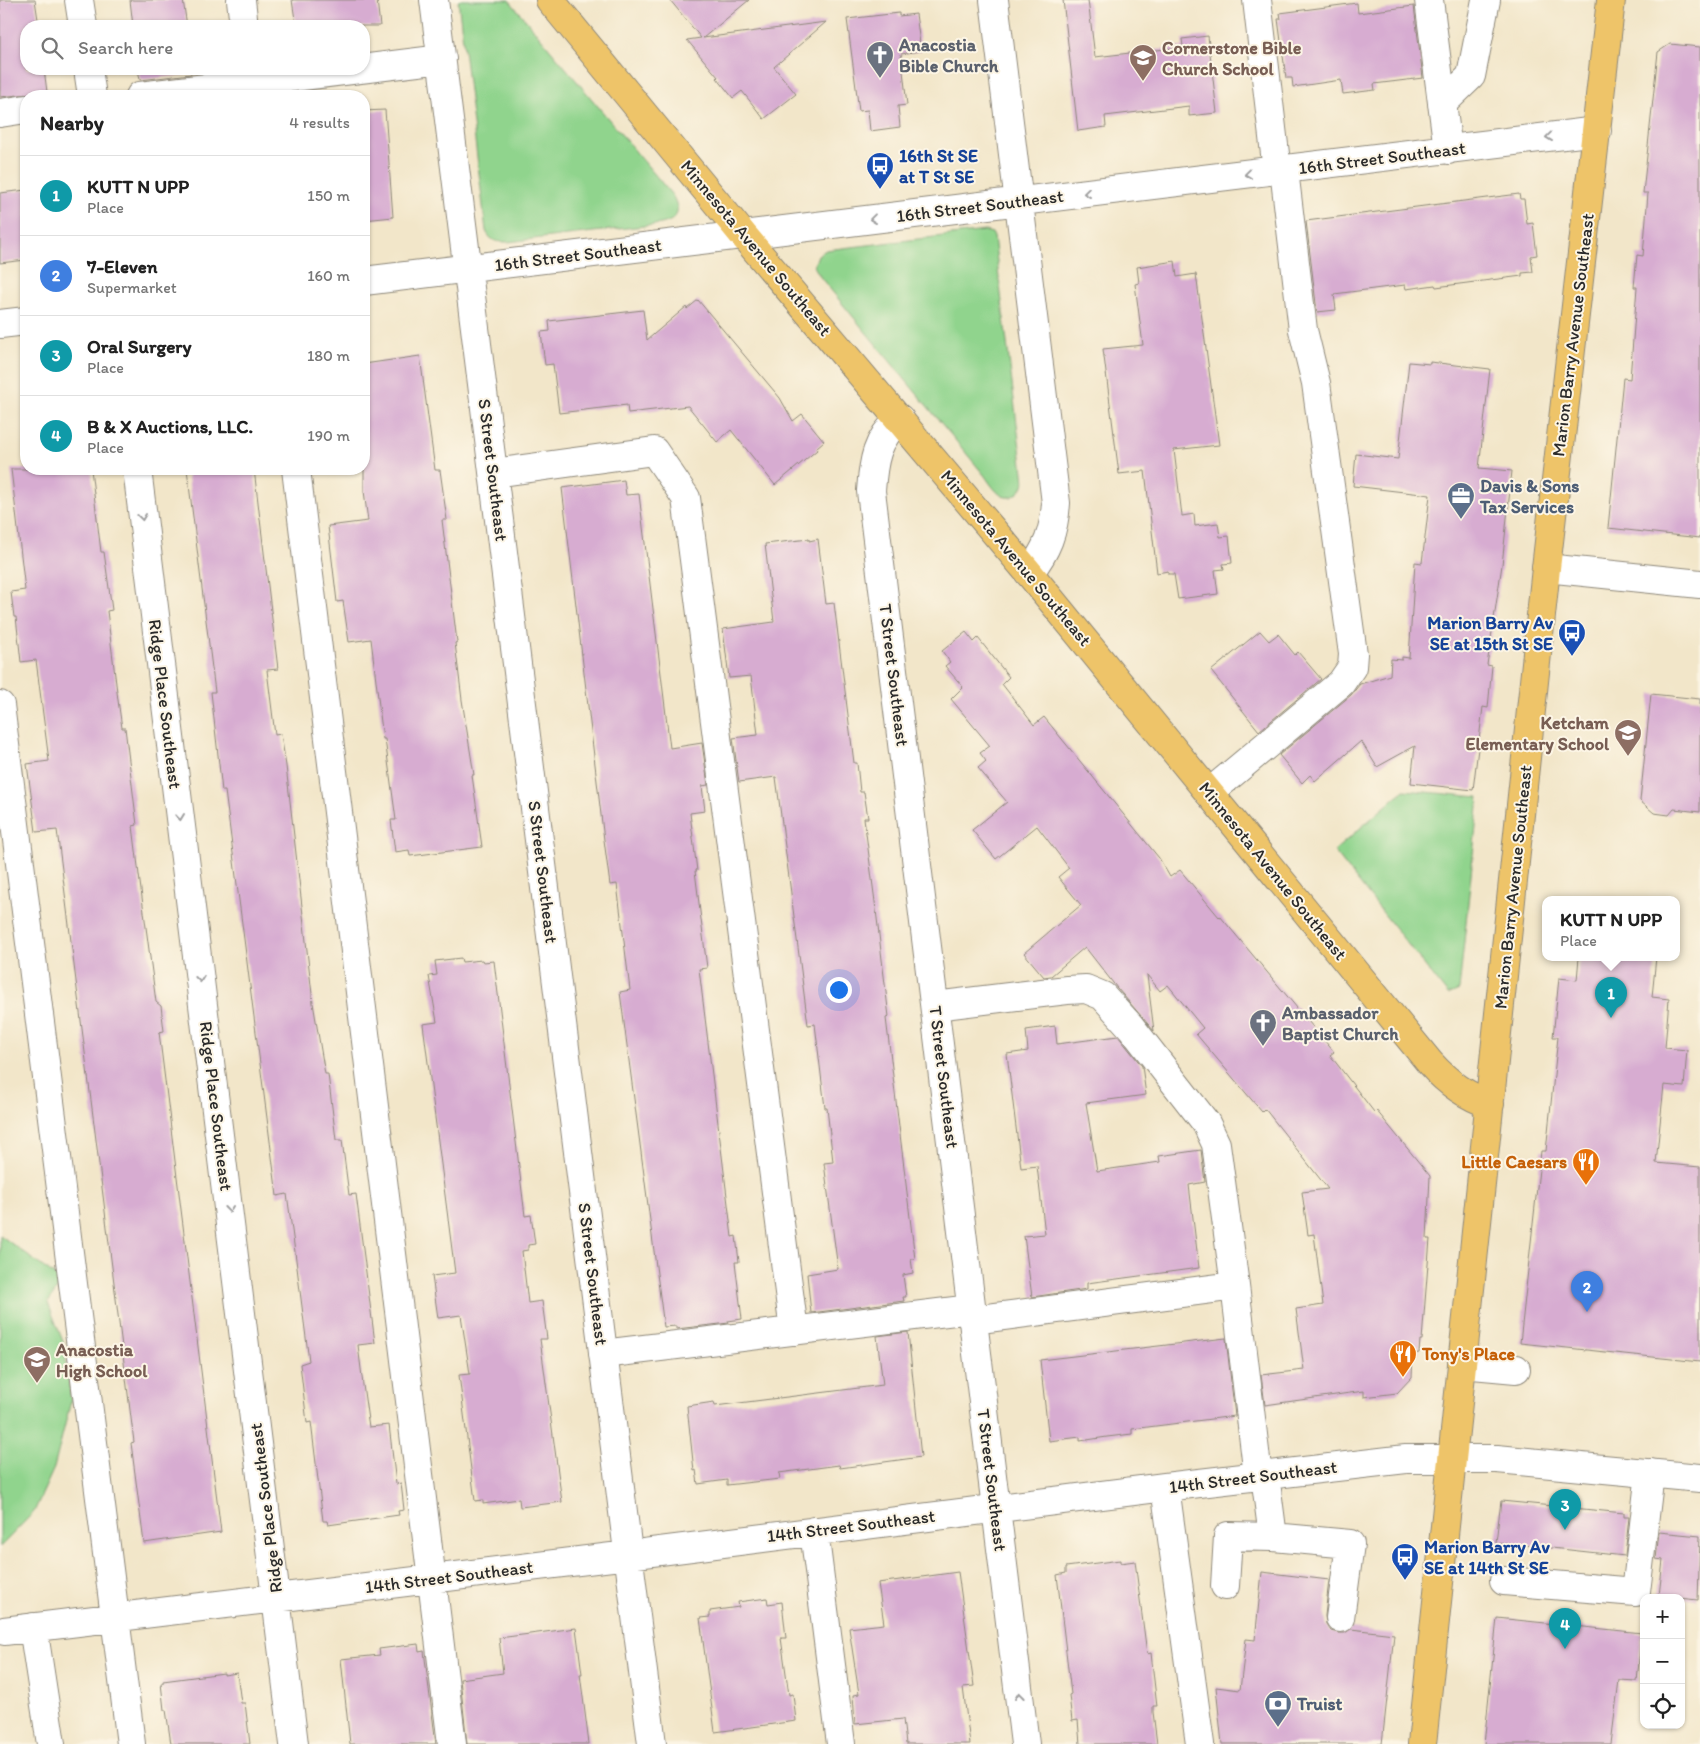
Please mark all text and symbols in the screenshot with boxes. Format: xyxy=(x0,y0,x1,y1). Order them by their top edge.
search box xyxy=(20,20,370,75)
icon: search xyxy=(38,34,66,62)
place label: Anacostia Bible Church xyxy=(898,34,999,77)
text: Search here xyxy=(78,36,173,59)
place label: Cornerstone Bible Church School xyxy=(1162,37,1302,80)
church icon: Anacostia Bible Church xyxy=(865,40,895,79)
school or university icon: Cornerstone Bible Church School xyxy=(1128,43,1158,82)
text: Nearby xyxy=(40,110,104,135)
text: 4 results xyxy=(289,113,350,132)
one-way arrow xyxy=(1544,131,1552,142)
street label: 16th Street Southeast xyxy=(1297,137,1467,179)
place label: 16th St SE at T St SE xyxy=(899,145,978,188)
bus stop icon: 16th St SE at T St SE xyxy=(865,151,895,190)
street label: Minnesota Avenue Southeast xyxy=(676,155,836,341)
one-way arrow xyxy=(1244,168,1252,179)
text: KUTT N UPP xyxy=(87,175,189,198)
street label: 16th Street Southeast xyxy=(895,185,1065,227)
text: 1 xyxy=(52,186,60,205)
text: 150 m xyxy=(307,186,350,205)
one-way arrow xyxy=(1083,187,1091,198)
text: Place xyxy=(87,198,124,217)
street label: Marion Barry Avenue Southeast xyxy=(1547,212,1599,458)
one-way arrow xyxy=(869,213,877,224)
street label: 16th Street Southeast xyxy=(493,234,663,276)
text: 7-Eleven xyxy=(87,255,158,278)
text: 2 xyxy=(52,266,60,285)
text: 160 m xyxy=(307,266,350,285)
text: Supermarket xyxy=(87,278,177,297)
text: Oral Surgery xyxy=(87,335,192,358)
text: 3 xyxy=(52,346,60,365)
text: 180 m xyxy=(307,346,350,365)
text: Place xyxy=(87,358,124,377)
street label: S Street Southeast xyxy=(473,397,513,543)
text: B & X Auctions, LLC. xyxy=(87,415,253,438)
text: 4 xyxy=(51,426,61,445)
text: 190 m xyxy=(307,426,350,445)
text: Place xyxy=(87,438,124,457)
street label: Minnesota Avenue Southeast xyxy=(936,465,1096,651)
place label: Davis & Sons Tax Services xyxy=(1479,475,1579,518)
office icon: Davis & Sons Tax Services xyxy=(1446,481,1476,520)
one-way arrow xyxy=(136,513,147,521)
street label: T Street Southeast xyxy=(874,602,914,748)
place label: Marion Barry Av SE at 15th St SE xyxy=(1427,612,1554,655)
street label: Ridge Place Southeast xyxy=(144,618,186,790)
bus stop icon: Marion Barry Av SE at 15th St SE xyxy=(1557,618,1587,657)
place label: Ketcham Elementary School xyxy=(1465,712,1610,755)
school or university icon: Ketcham Elementary School xyxy=(1613,718,1643,757)
street label: Marion Barry Avenue Southeast xyxy=(1489,764,1537,1010)
street label: Minnesota Avenue Southeast xyxy=(1194,777,1352,965)
street label: S Street Southeast xyxy=(523,799,563,945)
one-way arrow xyxy=(174,814,185,822)
popup xyxy=(1542,896,1680,961)
text: KUTT N UPP xyxy=(1560,908,1662,931)
text: Place xyxy=(1560,931,1597,950)
one-way arrow xyxy=(194,975,205,983)
your location xyxy=(826,977,852,1003)
pin: 1 xyxy=(1595,977,1627,1018)
place label: Ambassador Baptist Church xyxy=(1281,1002,1399,1045)
street label: T Street Southeast xyxy=(924,1004,964,1150)
church icon: Ambassador Baptist Church xyxy=(1248,1008,1278,1047)
street label: Ridge Place Southeast xyxy=(195,1020,237,1192)
restaurant icon: Little Caesars xyxy=(1571,1147,1601,1186)
place label: Little Caesars xyxy=(1461,1151,1567,1173)
street label: S Street Southeast xyxy=(573,1201,613,1347)
one-way arrow xyxy=(223,1206,234,1214)
pin: 2 xyxy=(1571,1271,1603,1312)
place label: Anacostia High School xyxy=(55,1339,148,1382)
restaurant icon: Tony's Place xyxy=(1388,1339,1418,1378)
place label: Tony's Place xyxy=(1421,1343,1516,1365)
school or university icon: Anacostia High School xyxy=(22,1345,52,1384)
street label: T Street Southeast xyxy=(972,1407,1012,1553)
street label: Ridge Place Southeast xyxy=(245,1422,287,1594)
street label: 14th Street Southeast xyxy=(1168,1456,1339,1498)
pin: 3 xyxy=(1549,1489,1581,1530)
street label: 14th Street Southeast xyxy=(766,1505,937,1547)
place label: Marion Barry Av SE at 14th St SE xyxy=(1424,1536,1550,1579)
bus stop icon: Marion Barry Av SE at 14th St SE xyxy=(1390,1542,1420,1581)
street label: 14th Street Southeast xyxy=(364,1556,535,1598)
map controls xyxy=(1640,1594,1685,1729)
button: + xyxy=(1640,1594,1685,1639)
pin: 4 xyxy=(1549,1608,1581,1649)
button: − xyxy=(1640,1639,1685,1684)
button: locate xyxy=(1640,1684,1685,1729)
bank icon: Truist xyxy=(1263,1689,1293,1728)
one-way arrow xyxy=(1014,1691,1025,1699)
place label: Truist xyxy=(1296,1693,1343,1715)

